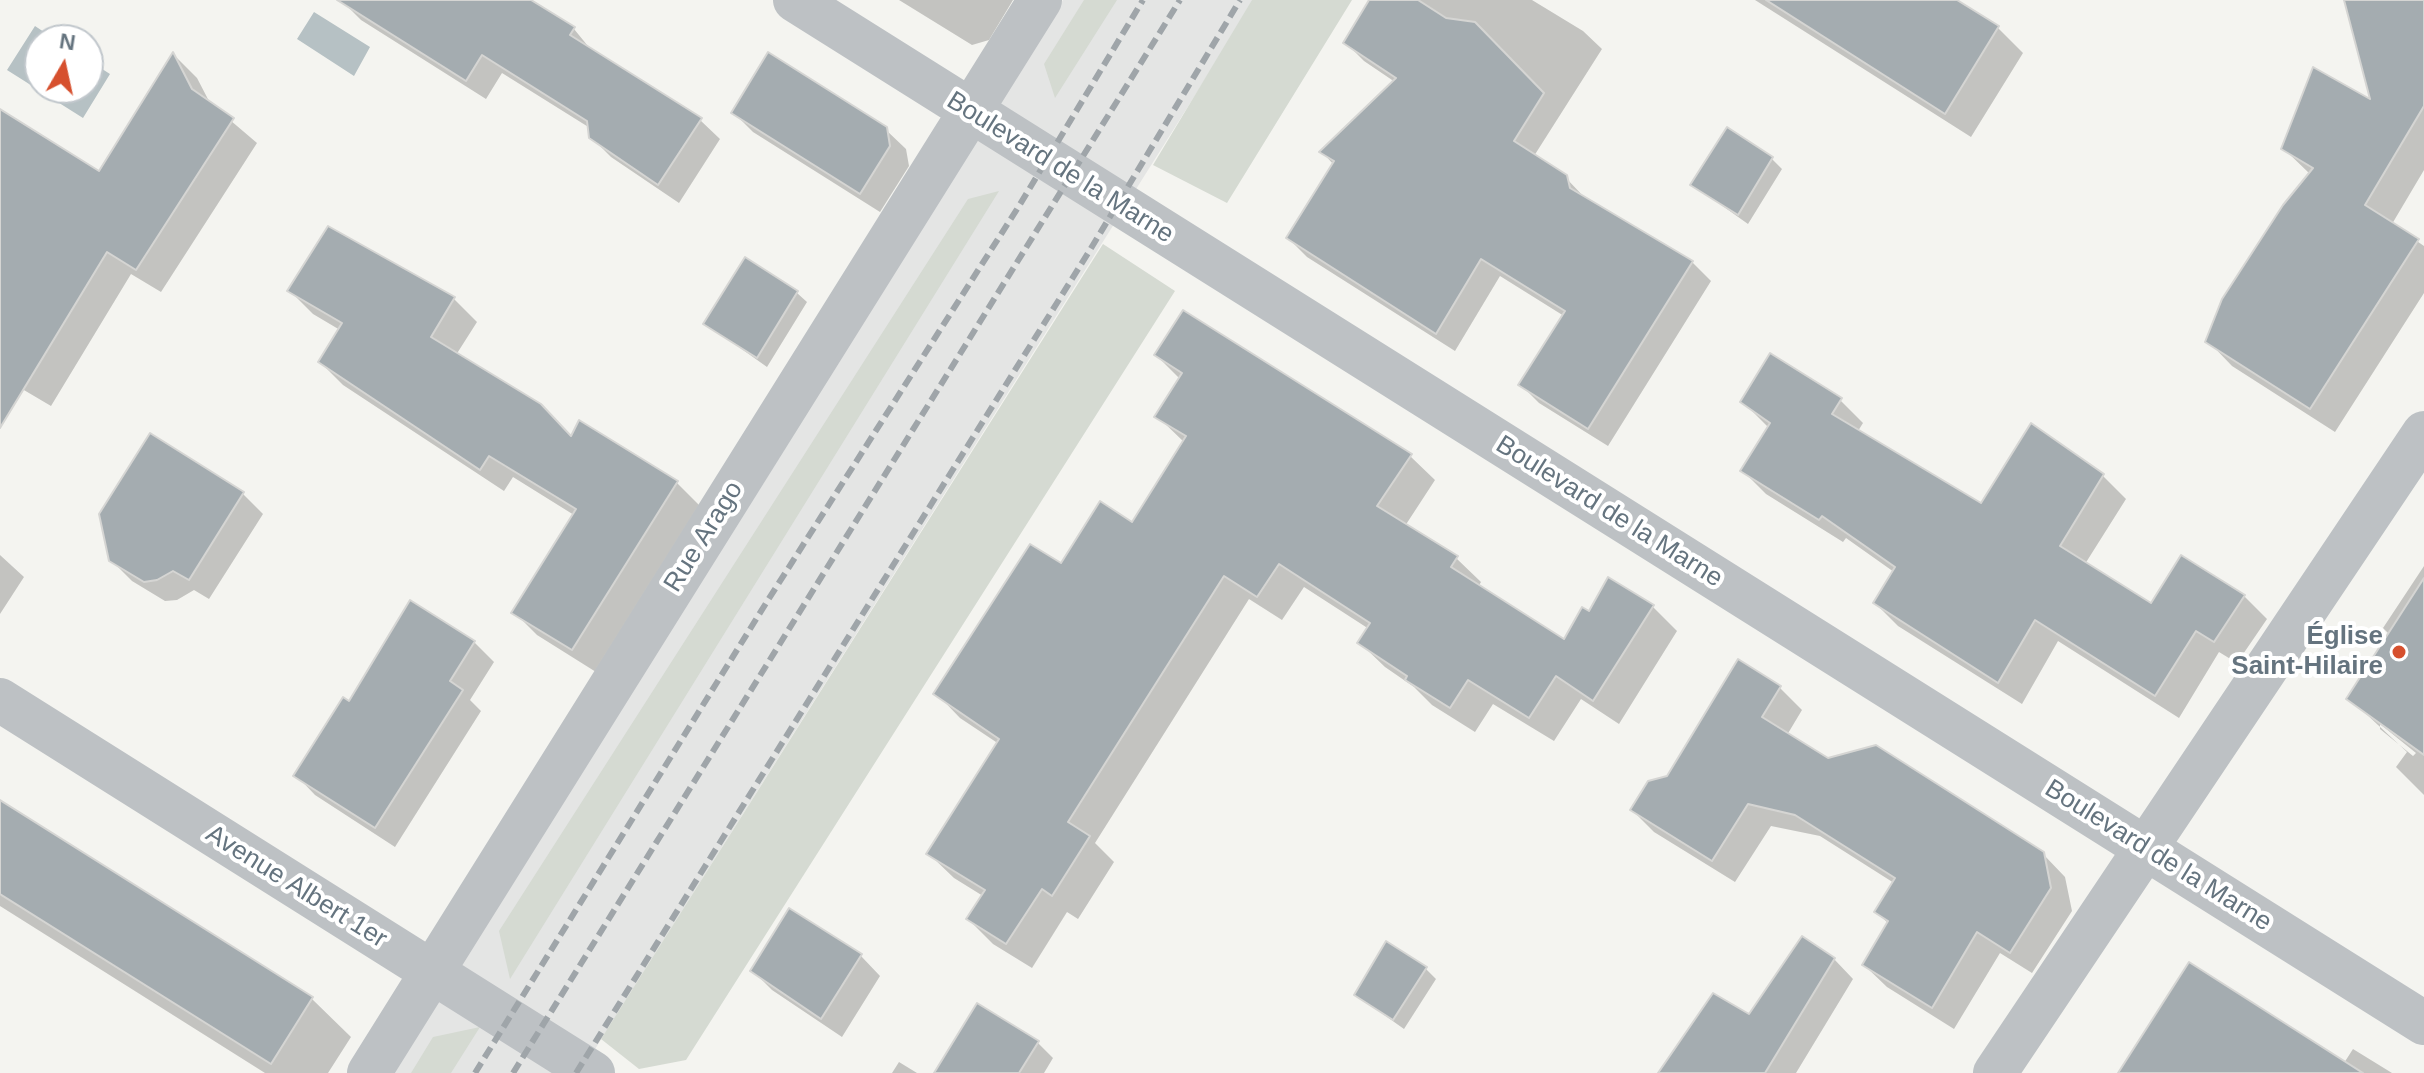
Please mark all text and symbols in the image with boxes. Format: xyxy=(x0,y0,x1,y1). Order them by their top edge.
north arrow xyxy=(24,24,104,104)
text: N xyxy=(58,28,77,55)
street label: Boulevard de la Marne xyxy=(941,85,1179,251)
street label: Boulevard de la Marne xyxy=(1490,429,1728,595)
street label: Rue Arago xyxy=(658,476,750,598)
place label: Église Saint-Hilaire xyxy=(2231,621,2383,682)
marker: Église Saint-Hilaire xyxy=(2390,643,2408,661)
street label: Boulevard de la Marne xyxy=(2039,773,2277,939)
street label: Avenue Albert 1er xyxy=(200,819,392,955)

